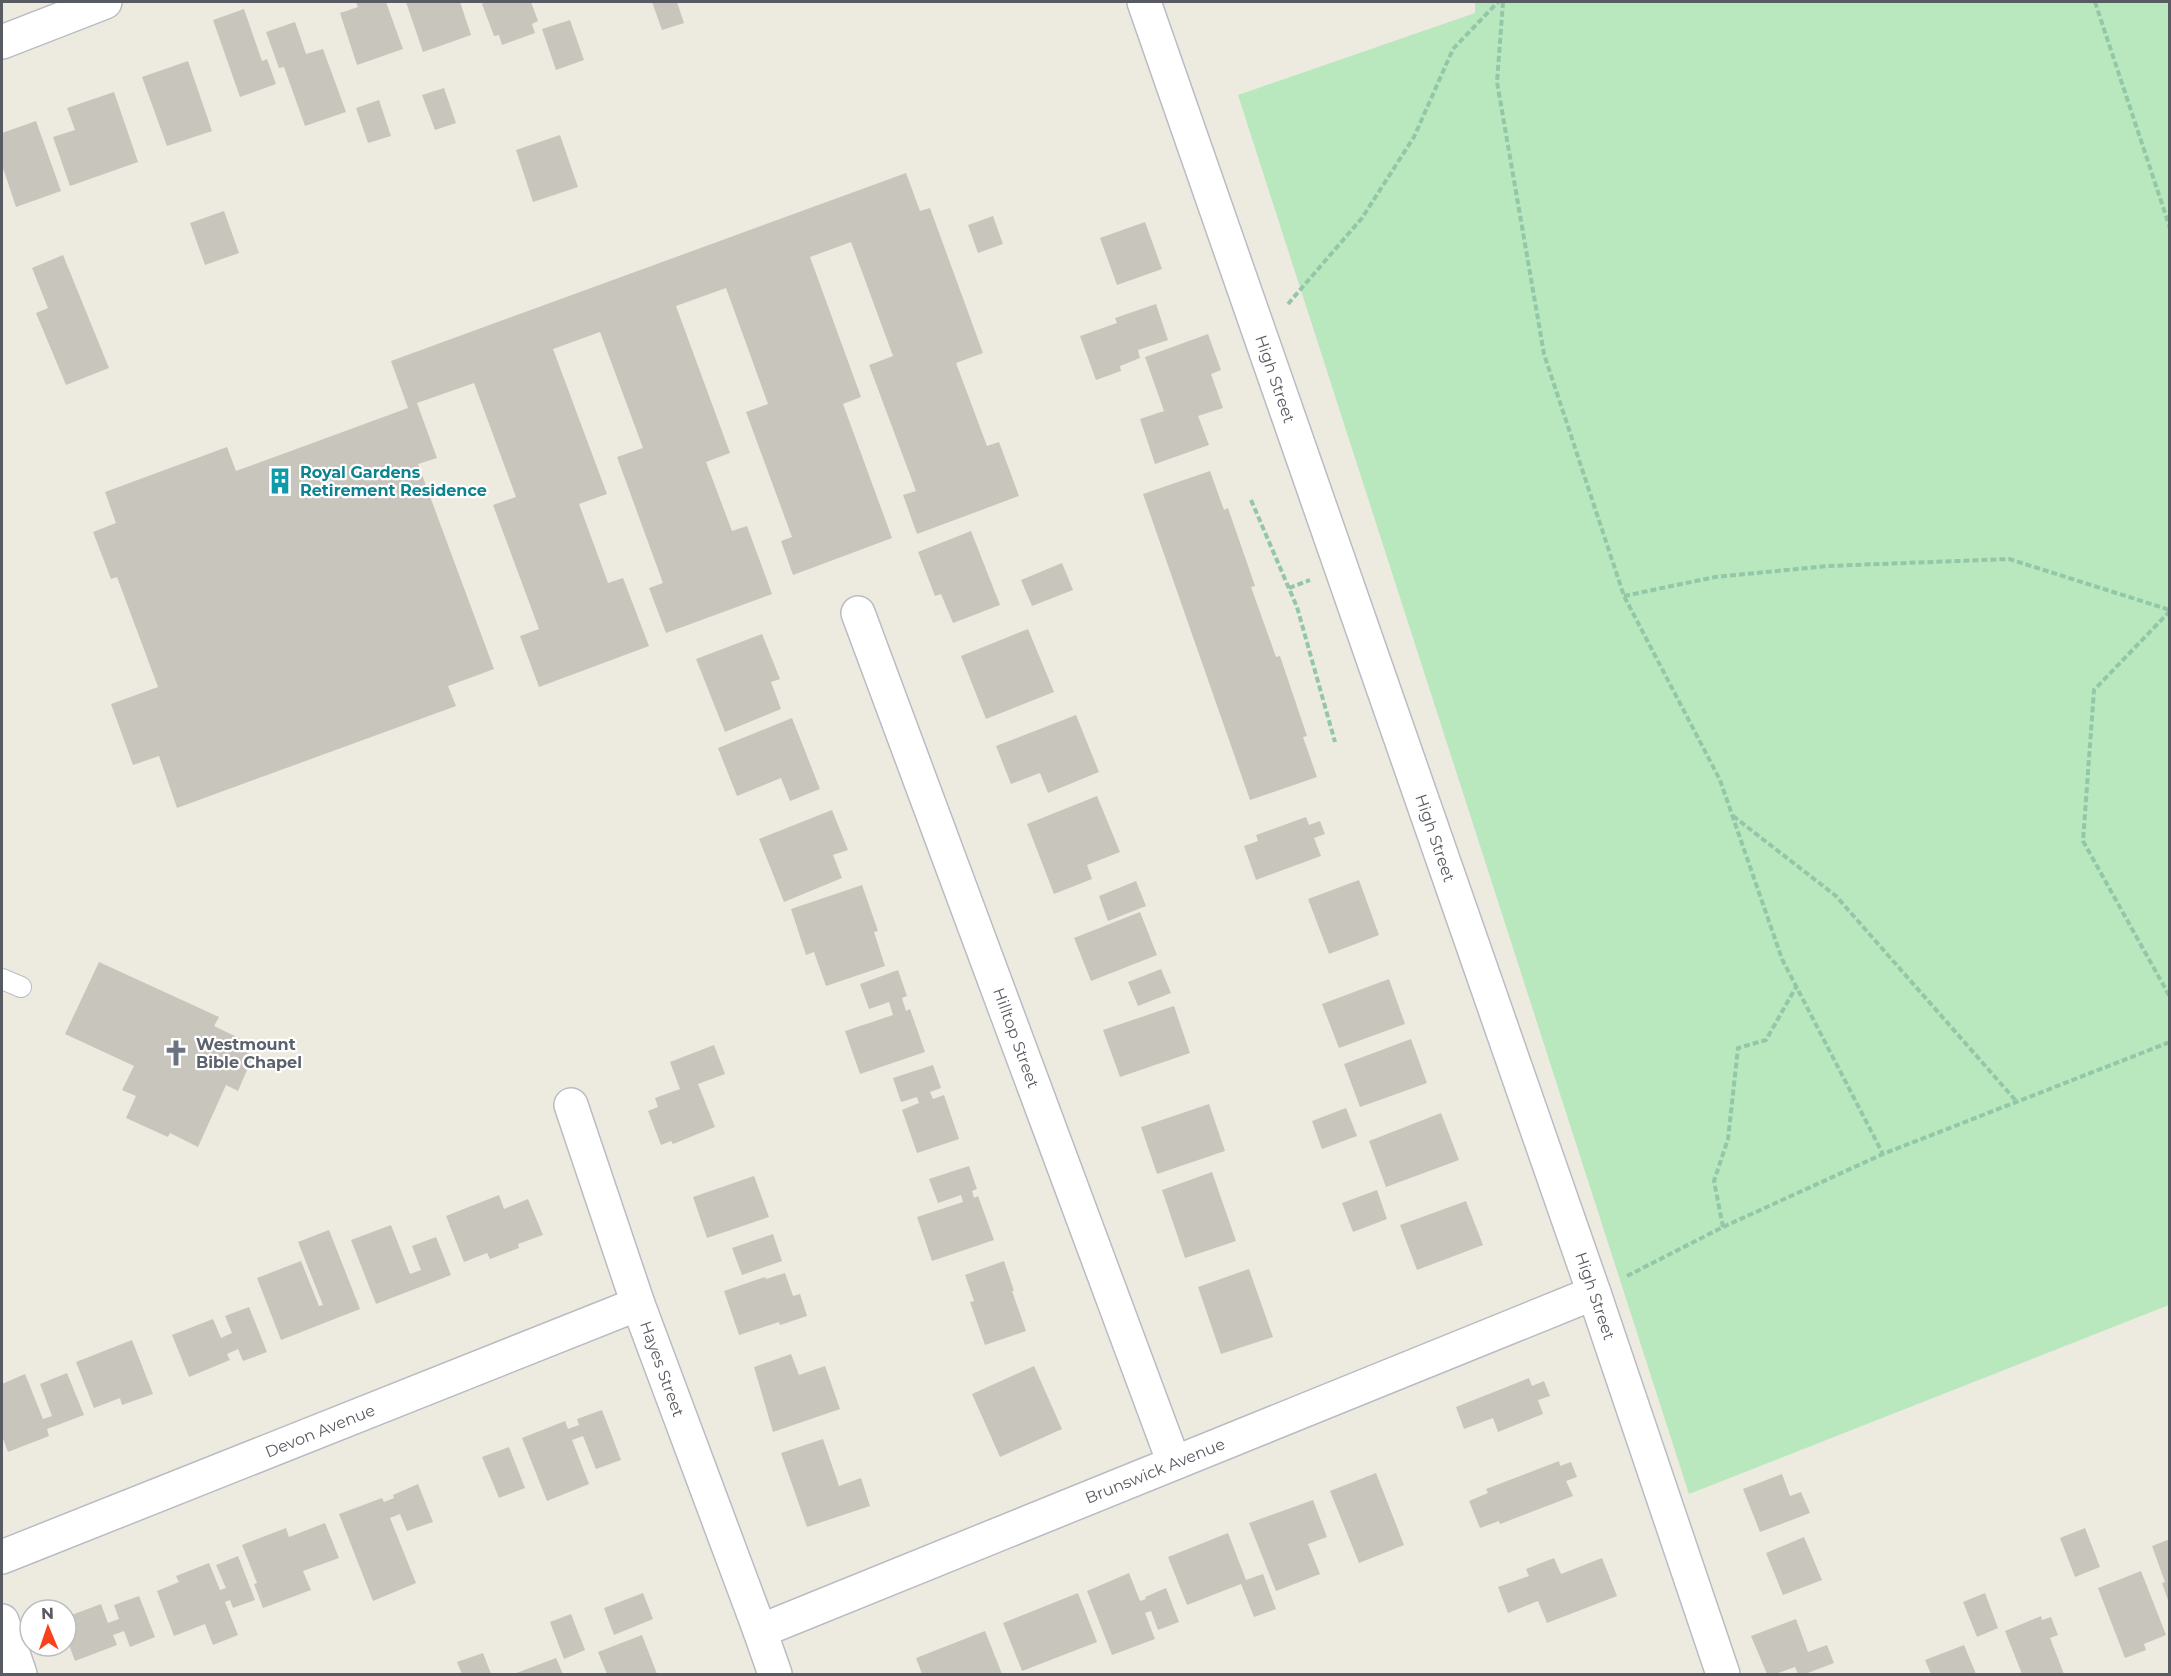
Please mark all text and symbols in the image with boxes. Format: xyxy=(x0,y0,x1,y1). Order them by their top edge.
street label: High Street xyxy=(1251,333,1299,426)
place label: Royal Gardens Retirement Residence xyxy=(300,463,487,500)
building icon: Royal Gardens Retirement Residence xyxy=(265,466,295,496)
street label: High Street xyxy=(1411,792,1459,885)
street label: Hilltop Street xyxy=(989,985,1043,1091)
place label: Westmount Bible Chapel xyxy=(196,1035,302,1072)
church icon: Westmount Bible Chapel xyxy=(161,1038,191,1068)
street label: High Street xyxy=(1571,1250,1619,1343)
street label: Hayes Street xyxy=(636,1318,688,1420)
street label: Devon Avenue xyxy=(262,1400,378,1462)
street label: Brunswick Avenue xyxy=(1082,1434,1228,1508)
north arrow xyxy=(18,1598,78,1658)
text: N xyxy=(41,1604,54,1623)

